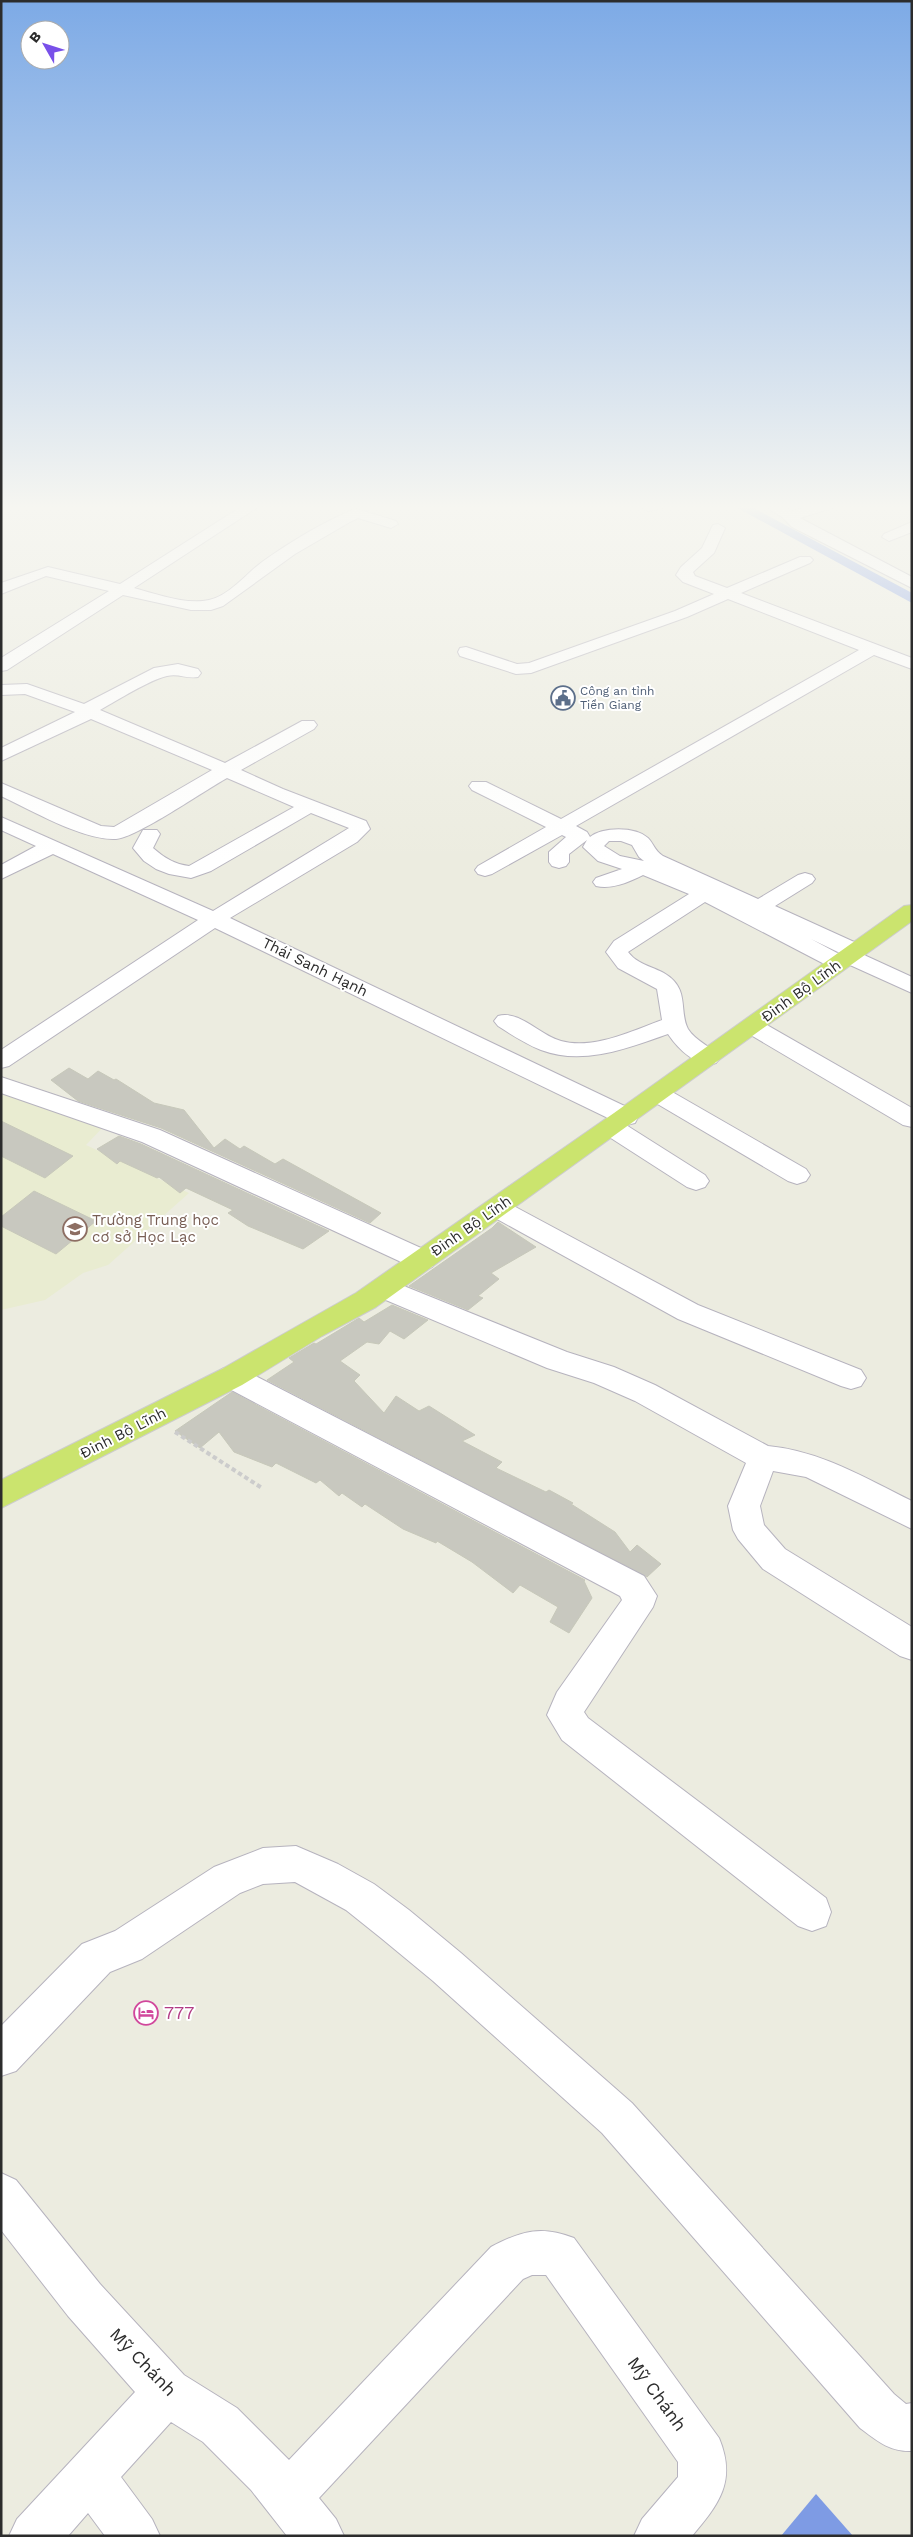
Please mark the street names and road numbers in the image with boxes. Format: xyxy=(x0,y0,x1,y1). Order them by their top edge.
street label: Thái Sanh Hạnh xyxy=(259,934,371,1000)
street label: Đinh Bộ Lĩnh xyxy=(758,956,844,1026)
street label: Đinh Bộ Lĩnh xyxy=(427,1192,515,1260)
street label: Đinh Bộ Lĩnh xyxy=(77,1404,169,1462)
street label: Mỹ Chánh xyxy=(106,2323,181,2400)
street label: Mỹ Chánh xyxy=(624,2353,691,2435)

